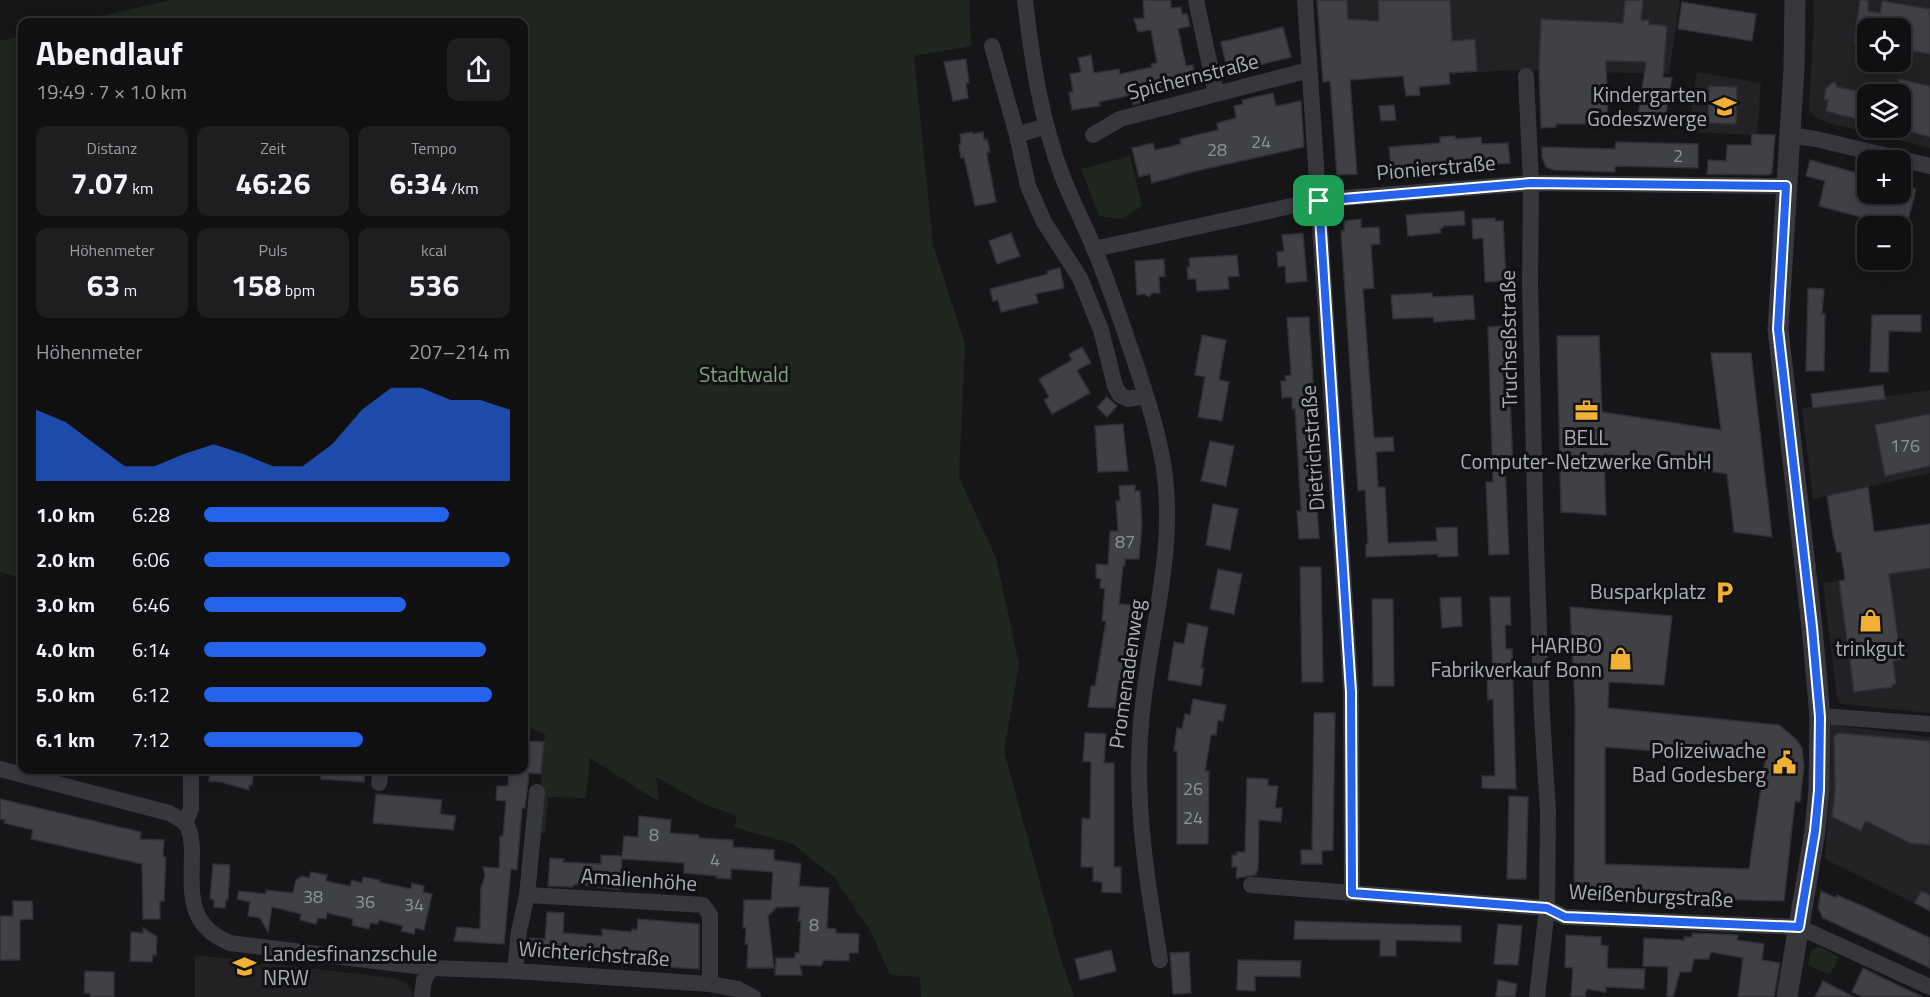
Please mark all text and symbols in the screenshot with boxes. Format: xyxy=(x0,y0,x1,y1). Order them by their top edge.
map controls xyxy=(1857,18,1911,270)
button: locate xyxy=(1857,18,1911,72)
text: Abendlauf xyxy=(36,28,183,78)
button: share xyxy=(447,38,510,101)
street label: Spichernstraße xyxy=(1124,44,1262,108)
text: 19:49 · 7 × 1.0 km xyxy=(36,76,187,107)
place label: Kindergarten Godeszwerge xyxy=(1587,78,1707,134)
button: layers xyxy=(1857,84,1911,138)
school or university icon: Kindergarten Godeszwerge xyxy=(1712,94,1738,120)
house number: 24 xyxy=(1251,128,1271,155)
text: Distanz xyxy=(87,136,137,160)
text: Zeit xyxy=(260,136,286,160)
text: Tempo xyxy=(411,136,457,160)
house number: 28 xyxy=(1207,136,1227,163)
house number: 2 xyxy=(1673,142,1683,169)
street label: Pionierstraße xyxy=(1375,146,1497,188)
button: + xyxy=(1857,150,1911,204)
text: 7.07 xyxy=(71,160,129,206)
text: 46:26 xyxy=(236,160,310,206)
text: 6:34 xyxy=(389,160,447,206)
pin xyxy=(1293,175,1344,226)
text: km xyxy=(129,176,153,200)
text: /km xyxy=(447,176,479,200)
icon: arrive xyxy=(1302,184,1335,217)
button: − xyxy=(1857,216,1911,270)
text: Höhenmeter xyxy=(69,238,155,262)
text: Puls xyxy=(258,238,288,262)
text: kcal xyxy=(421,238,447,262)
text: 63 xyxy=(87,262,120,308)
text: 158 xyxy=(231,262,281,308)
text: 536 xyxy=(409,262,459,308)
street label: Truchseßstraße xyxy=(1491,270,1525,408)
text: m xyxy=(120,278,137,302)
text: bpm xyxy=(281,278,315,302)
text: Höhenmeter xyxy=(36,336,142,367)
text: 207–214 m xyxy=(409,336,510,367)
park label: Stadtwald xyxy=(699,358,789,390)
street label: Dietrichstraße xyxy=(1292,384,1332,512)
office icon: BELL Computer-Netzwerke GmbH xyxy=(1573,397,1599,423)
place label: BELL Computer-Netzwerke GmbH xyxy=(1460,421,1712,477)
house number: 176 xyxy=(1890,432,1920,459)
text: 1.0 km xyxy=(36,499,95,530)
text: 6:28 xyxy=(132,499,170,530)
house number: 87 xyxy=(1115,528,1135,555)
text: 2.0 km xyxy=(36,544,95,575)
text: 6:06 xyxy=(132,544,170,575)
place label: Busparkplatz xyxy=(1590,575,1706,607)
parking icon: Busparkplatz xyxy=(1711,579,1737,605)
text: 3.0 km xyxy=(36,589,95,620)
text: 6:46 xyxy=(132,589,170,620)
street label: Promenadenweg xyxy=(1100,597,1152,751)
shop icon: trinkgut xyxy=(1857,608,1883,634)
place label: HARIBO Fabrikverkauf Bonn xyxy=(1431,629,1602,685)
place label: trinkgut xyxy=(1835,632,1905,664)
text: 4.0 km xyxy=(36,634,95,665)
text: 6:14 xyxy=(132,634,170,665)
shop icon: HARIBO Fabrikverkauf Bonn xyxy=(1607,645,1633,671)
text: 5.0 km xyxy=(36,679,95,710)
text: 6:12 xyxy=(132,679,170,710)
text: 6.1 km xyxy=(36,724,95,755)
text: 7:12 xyxy=(132,724,170,755)
place label: Polizeiwache Bad Godesberg xyxy=(1632,734,1766,790)
public building icon: Polizeiwache Bad Godesberg xyxy=(1771,750,1797,776)
house number: 26 xyxy=(1183,775,1203,802)
house number: 24 xyxy=(1183,804,1203,831)
house number: 8 xyxy=(649,821,659,848)
house number: 4 xyxy=(710,846,720,873)
street label: Amalienhöhe xyxy=(580,859,698,899)
street label: Weißenburgstraße xyxy=(1568,875,1734,915)
house number: 38 xyxy=(303,883,323,910)
house number: 36 xyxy=(355,888,375,915)
house number: 34 xyxy=(404,891,424,918)
house number: 8 xyxy=(809,911,819,938)
street label: Wichterichstraße xyxy=(517,932,671,974)
place label: Landesfinanzschule NRW xyxy=(263,937,437,993)
school or university icon: Landesfinanzschule NRW xyxy=(232,953,258,979)

